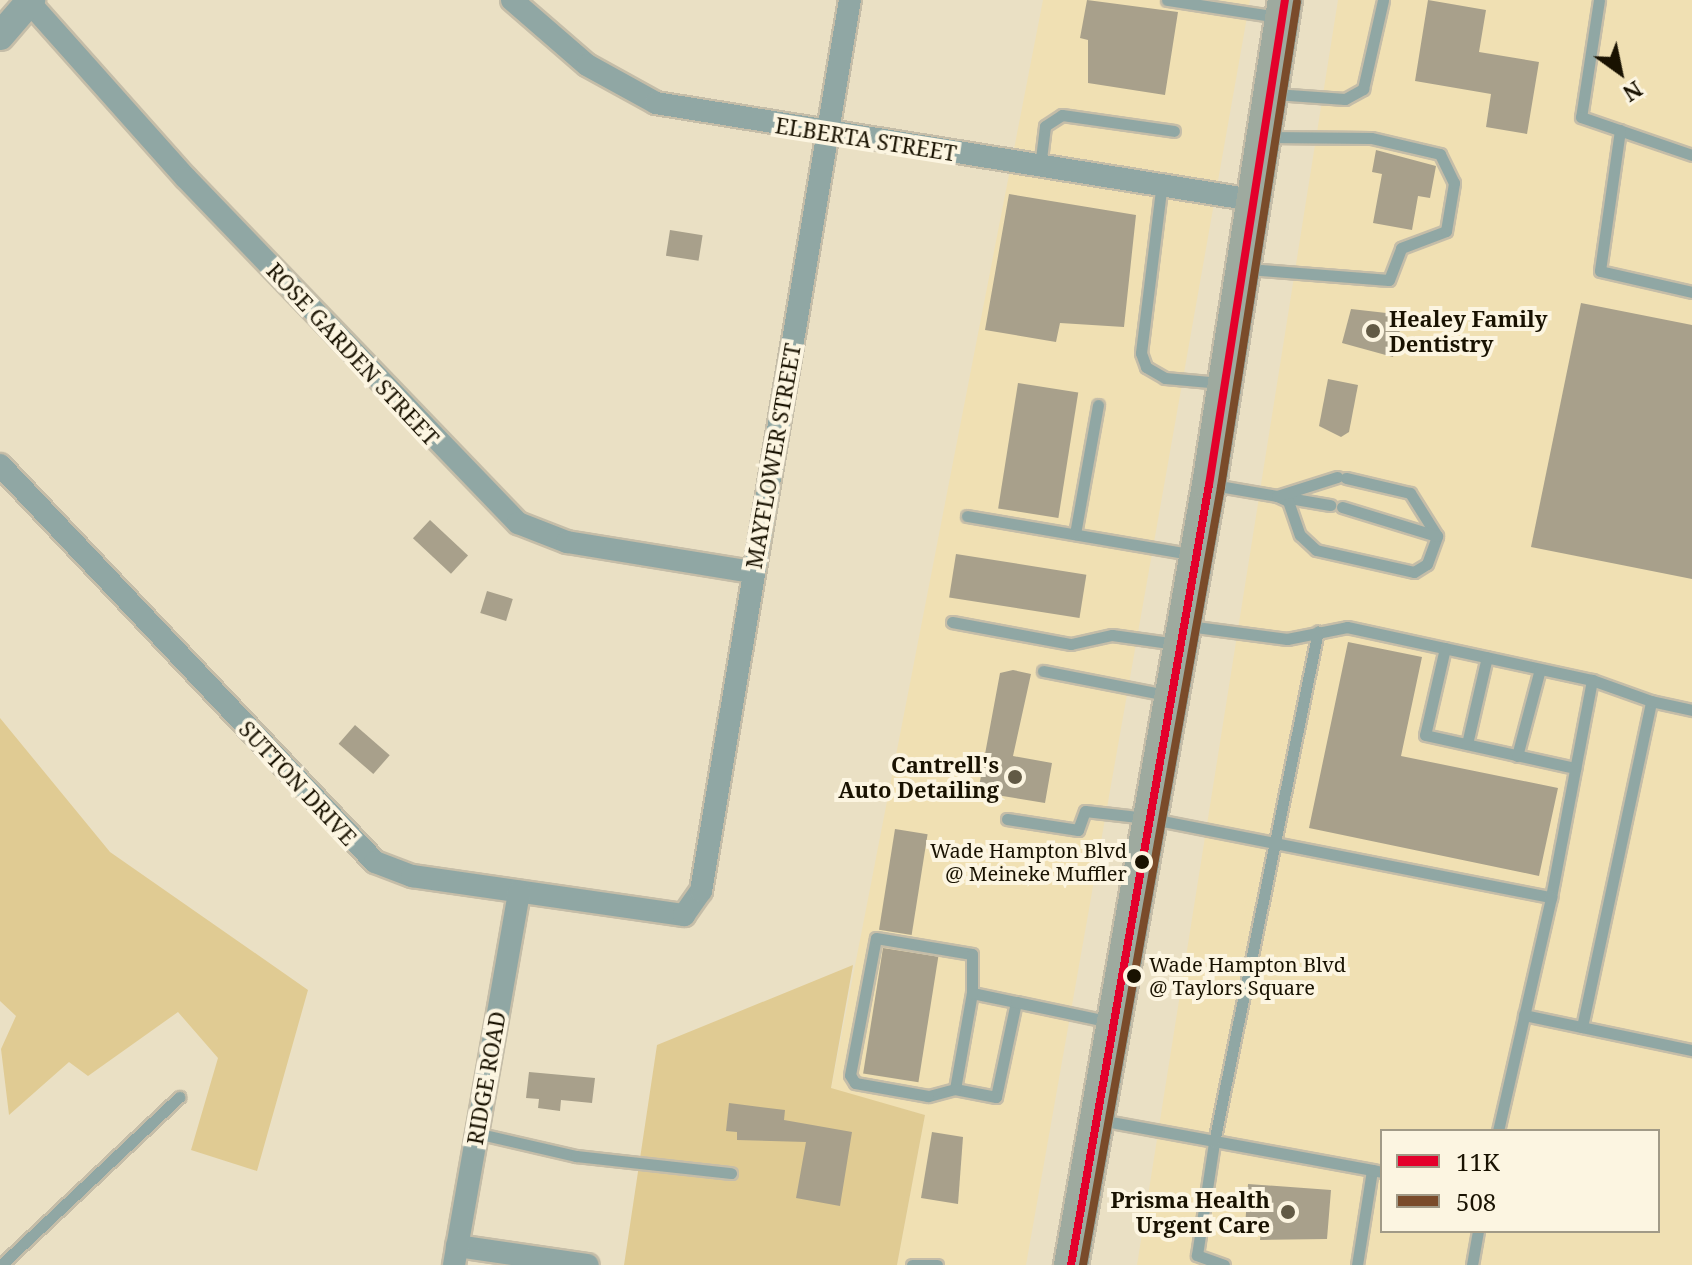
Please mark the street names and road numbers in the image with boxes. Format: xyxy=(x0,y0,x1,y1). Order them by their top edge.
street label: ELBERTA STREET xyxy=(773,112,959,166)
street label: ROSE GARDEN STREET xyxy=(262,257,444,451)
street label: MAYFLOWER STREET xyxy=(740,341,806,571)
street label: SUTTON DRIVE xyxy=(234,715,362,851)
street label: RIDGE ROAD xyxy=(461,1009,511,1147)

